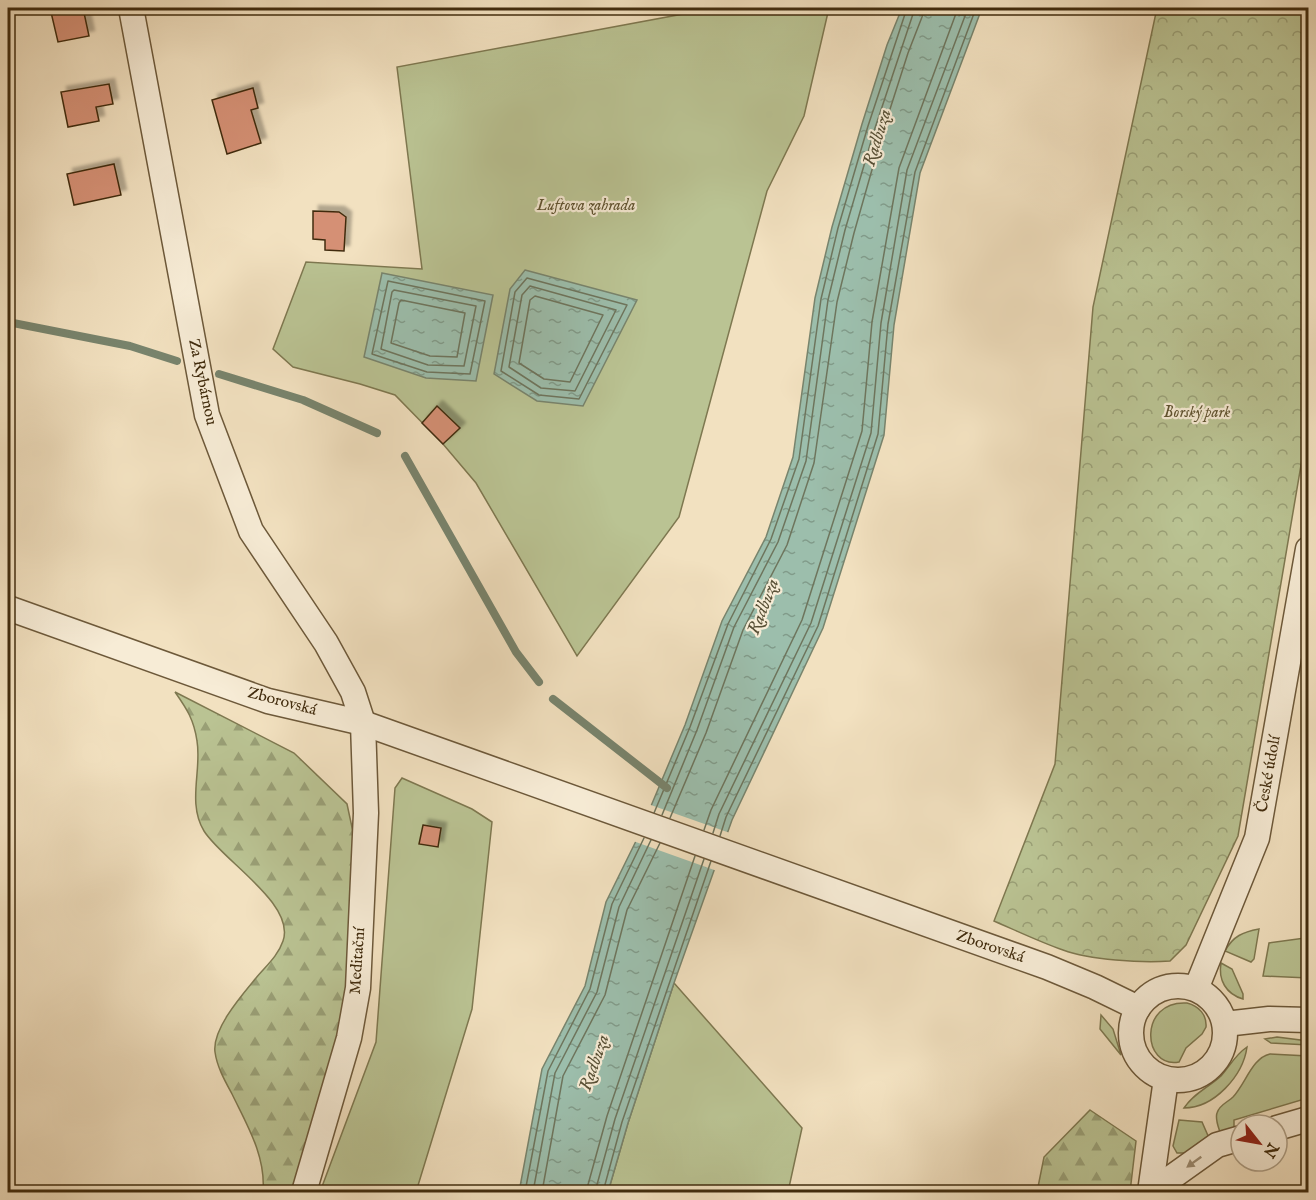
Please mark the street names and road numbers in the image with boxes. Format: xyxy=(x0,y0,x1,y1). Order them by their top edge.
street label: Za Rybárnou xyxy=(183,337,221,427)
street label: Zborovská xyxy=(245,683,319,721)
street label: České údolí xyxy=(1250,732,1286,814)
street label: Meditační xyxy=(346,925,370,995)
street label: Zborovská xyxy=(953,926,1027,968)

